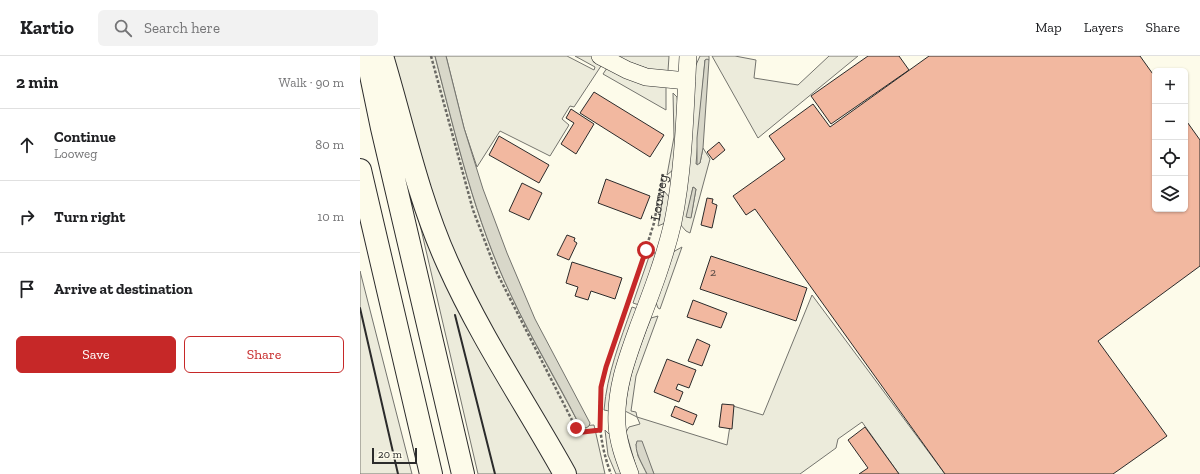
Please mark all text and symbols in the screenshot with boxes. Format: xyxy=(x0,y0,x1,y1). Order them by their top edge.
search box xyxy=(98,10,378,46)
text: Kartio xyxy=(20,16,74,39)
icon: search xyxy=(112,17,134,39)
text: Search here xyxy=(144,19,220,37)
text: Map xyxy=(1035,19,1062,36)
text: Layers xyxy=(1084,19,1123,36)
text: Share xyxy=(1145,19,1180,36)
map controls xyxy=(1152,68,1188,212)
button: + xyxy=(1152,68,1188,104)
text: 2 min xyxy=(16,72,58,92)
text: Walk · 90 m xyxy=(279,75,344,90)
button: − xyxy=(1152,104,1188,140)
text: Continue xyxy=(54,128,116,146)
icon: ahead xyxy=(16,134,38,156)
text: 80 m xyxy=(315,137,344,152)
button: locate xyxy=(1152,140,1188,176)
text: Looweg xyxy=(54,146,97,161)
street label: Looweg xyxy=(646,172,671,222)
button: layers xyxy=(1152,176,1188,212)
icon: right xyxy=(16,206,38,228)
text: Turn right xyxy=(54,208,125,226)
text: 10 m xyxy=(317,209,344,224)
route start xyxy=(637,241,655,259)
house number: 2 xyxy=(710,265,716,279)
icon: arrive xyxy=(16,278,38,300)
text: Arrive at destination xyxy=(54,280,193,298)
button: Save xyxy=(16,336,176,373)
button: Share xyxy=(184,336,344,373)
route end xyxy=(567,419,585,437)
scale bar xyxy=(372,446,417,465)
text: 20 m xyxy=(378,448,402,461)

